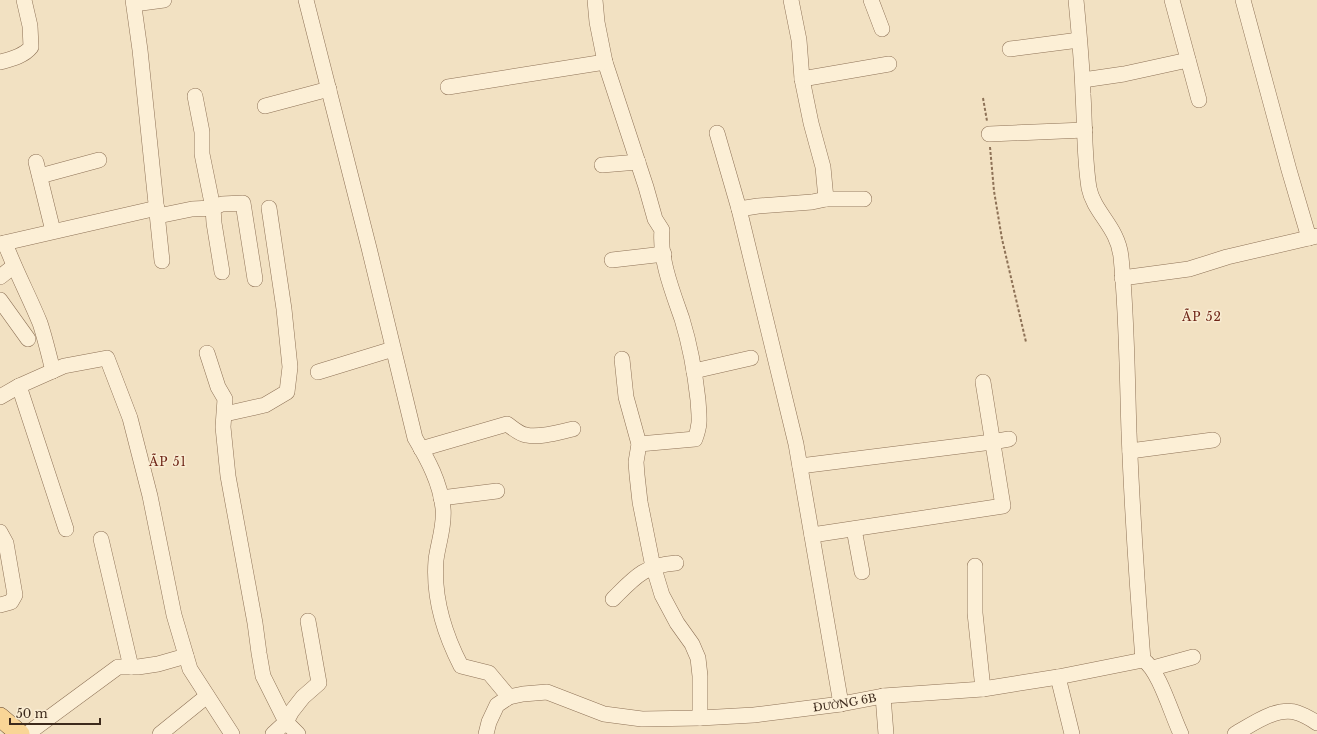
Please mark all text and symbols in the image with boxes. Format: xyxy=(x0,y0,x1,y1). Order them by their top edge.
district label: ẤP 52 xyxy=(1181,308,1222,324)
district label: ẤP 51 xyxy=(148,453,187,469)
street label: ĐƯỜNG 6B xyxy=(812,690,878,714)
scale bar xyxy=(10,700,100,726)
text: 50 m xyxy=(16,706,48,721)

